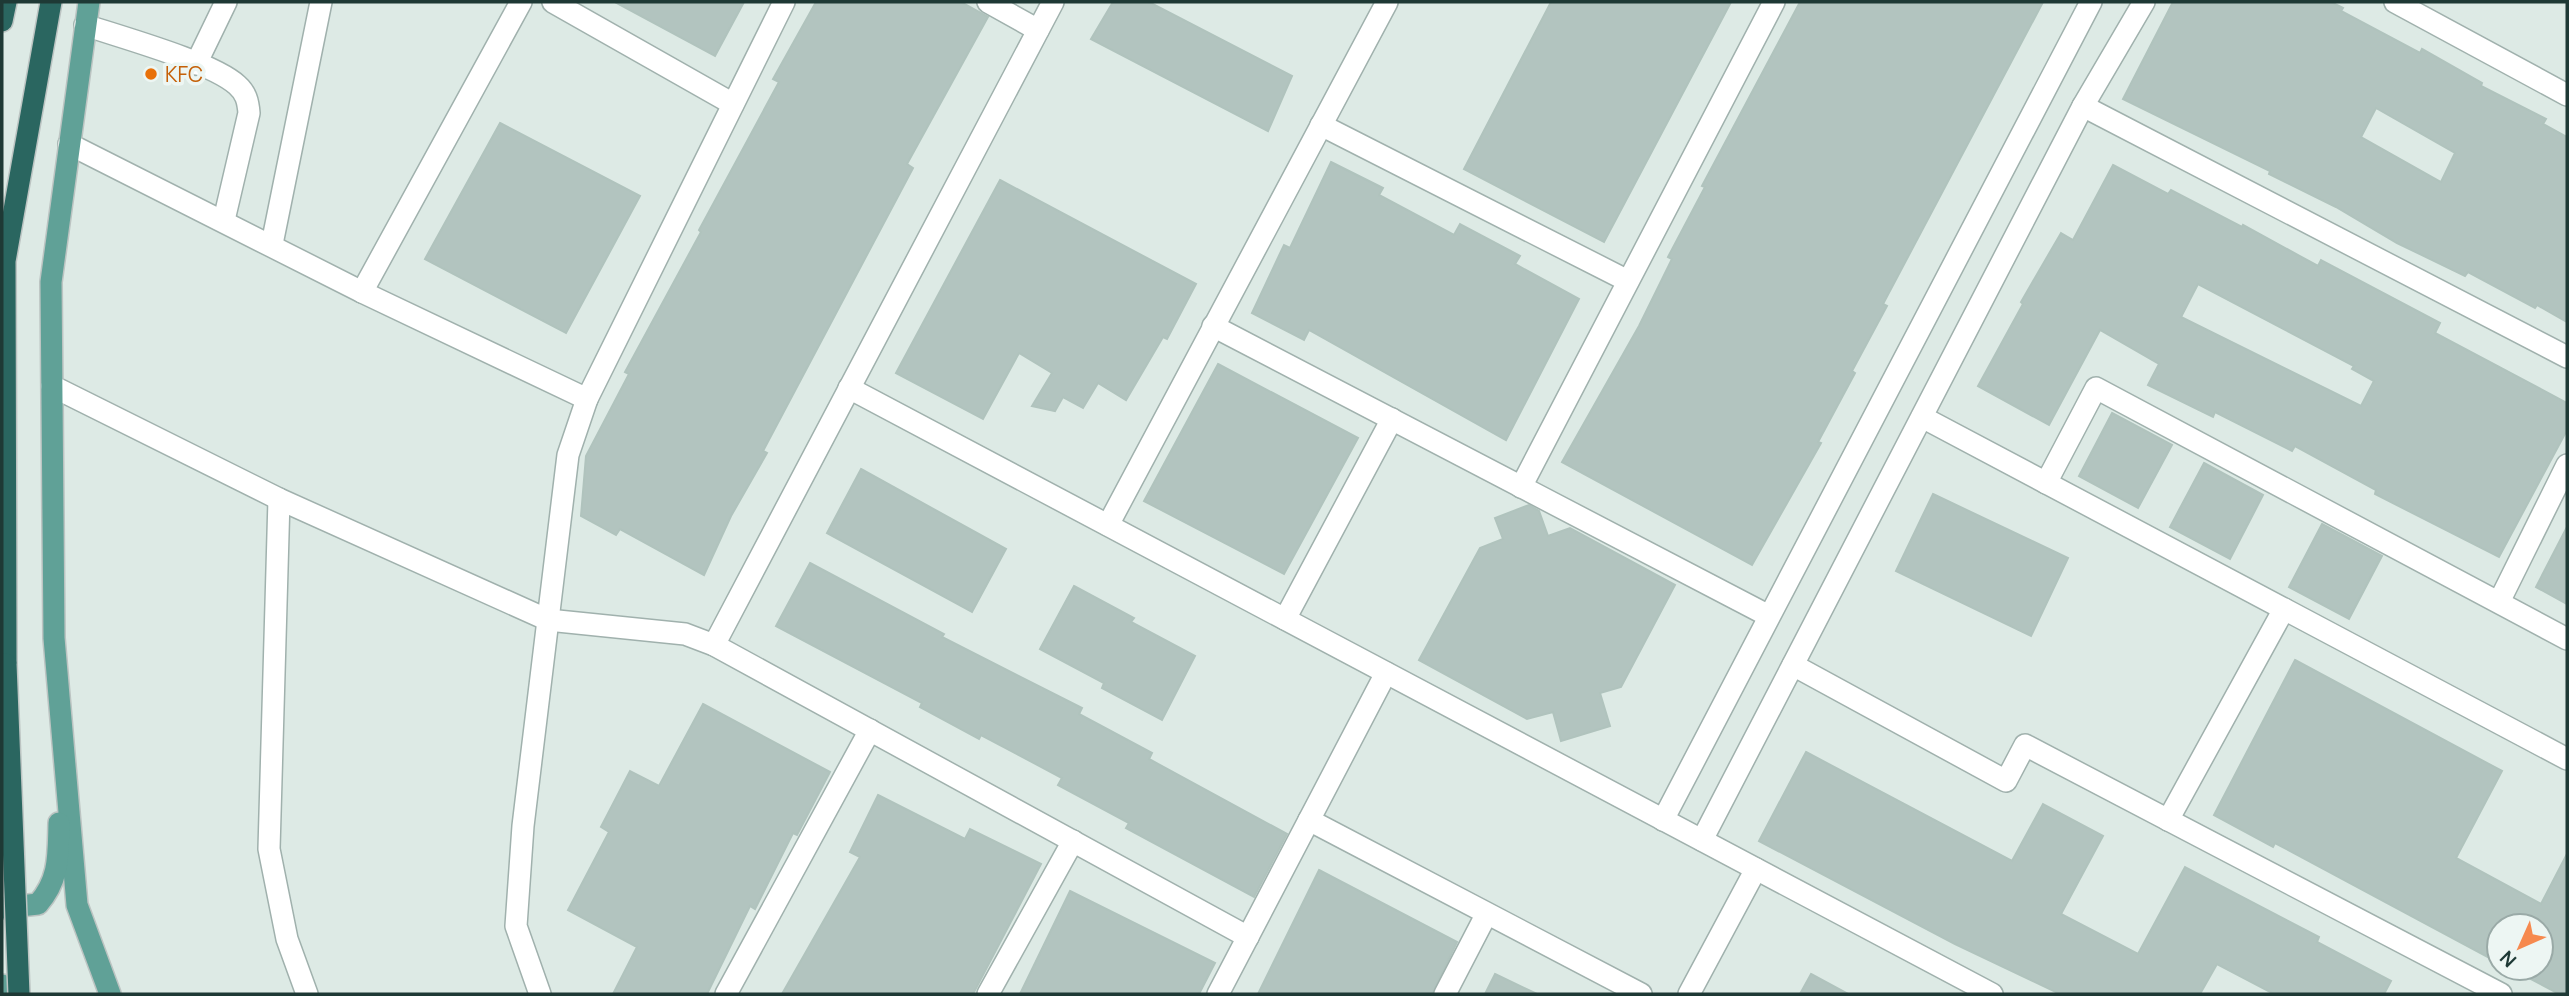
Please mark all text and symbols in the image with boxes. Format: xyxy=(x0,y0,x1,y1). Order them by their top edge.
place label: KFC xyxy=(165,60,203,88)
marker: KFC xyxy=(143,66,159,82)
north arrow xyxy=(2485,912,2555,982)
text: N xyxy=(2494,945,2522,973)

